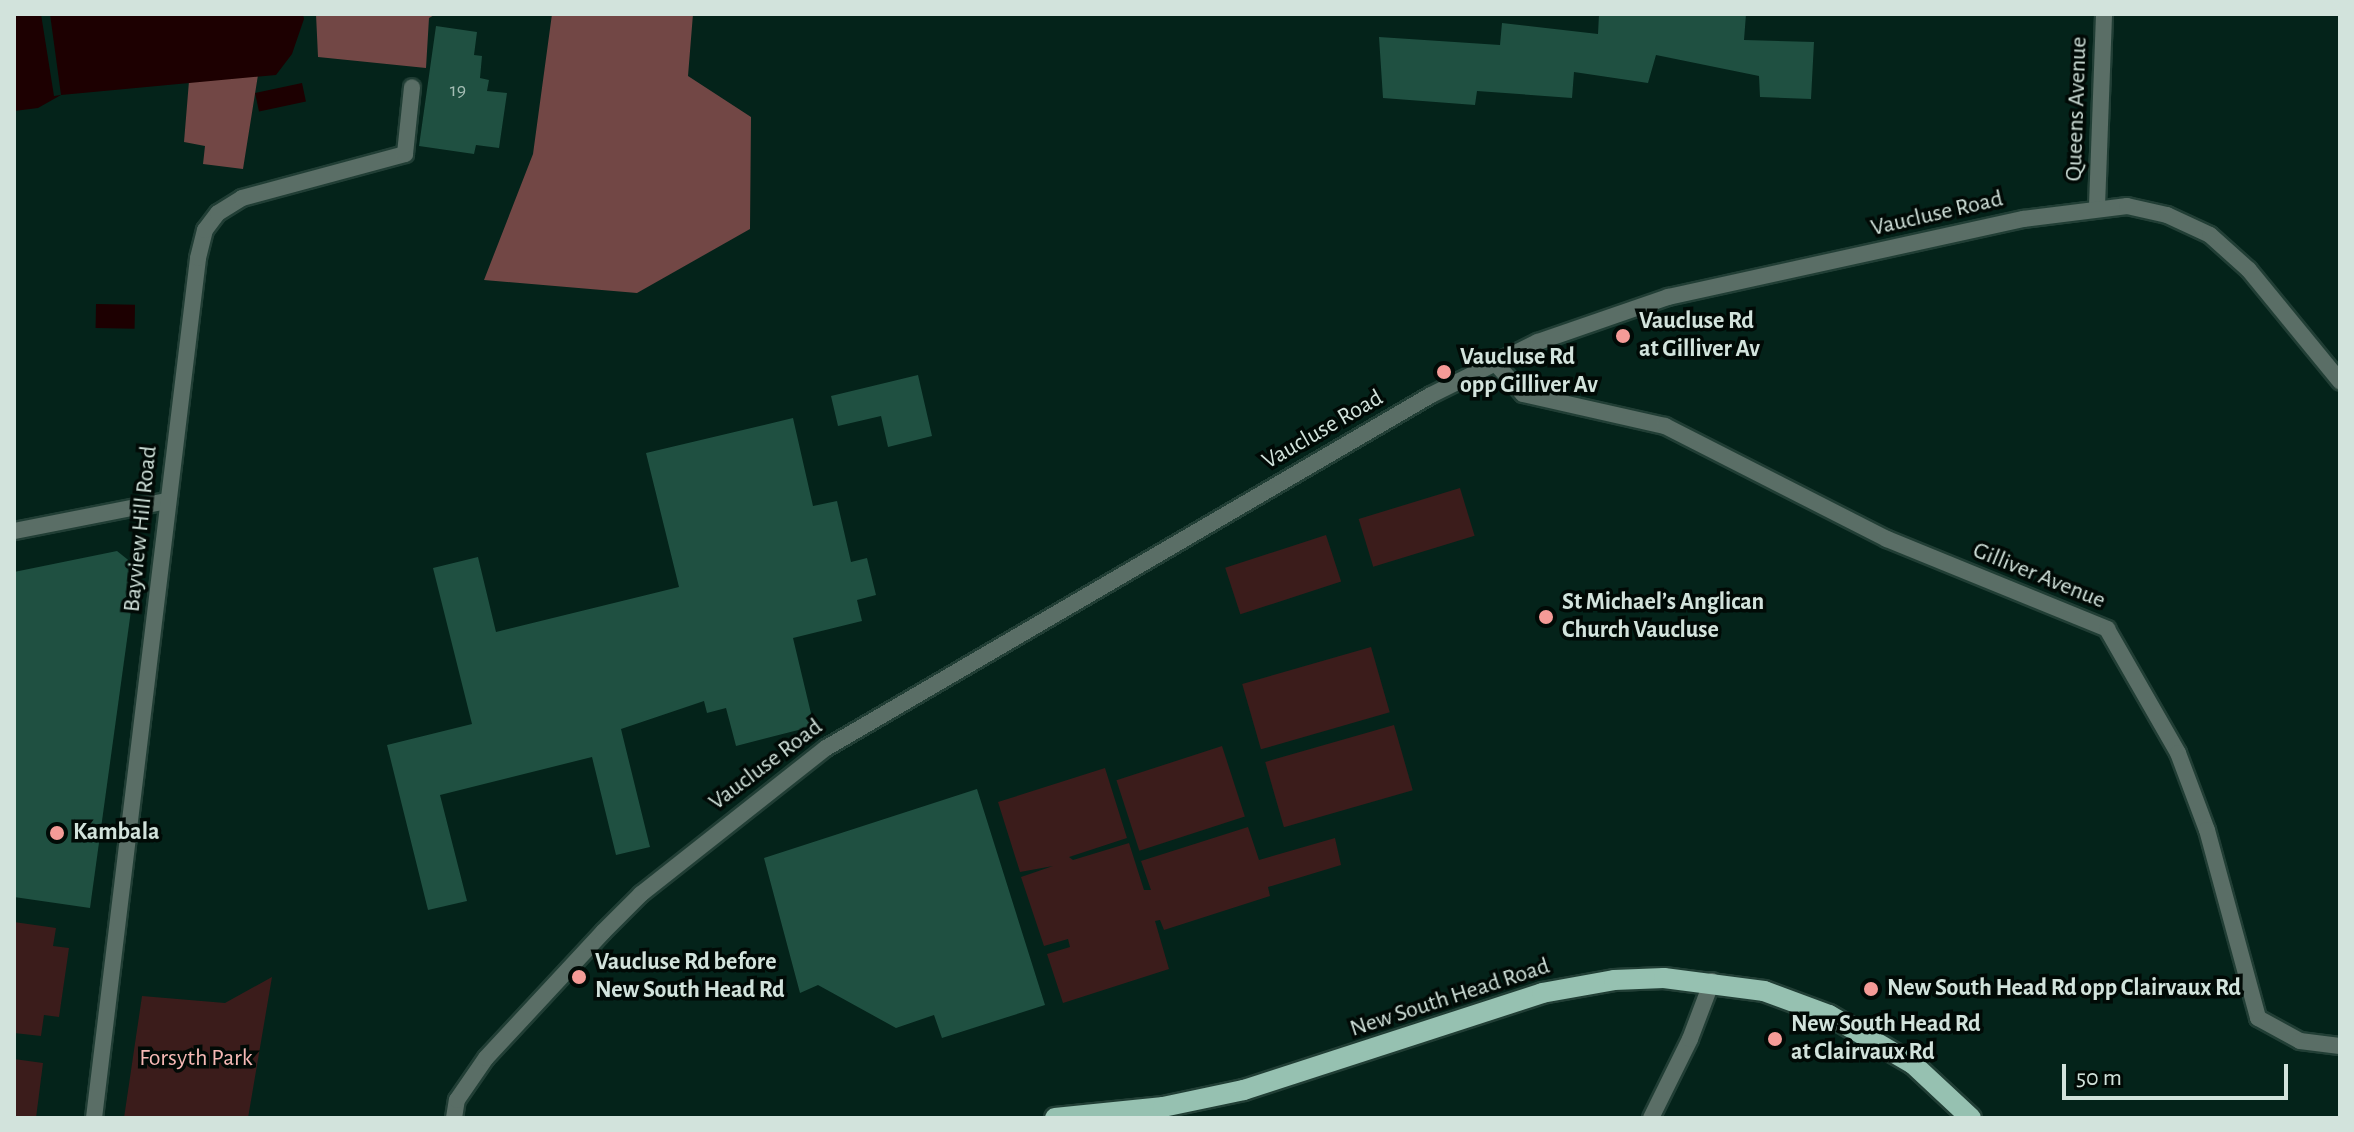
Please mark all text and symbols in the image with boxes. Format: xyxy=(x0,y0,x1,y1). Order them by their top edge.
street label: Queens Avenue xyxy=(2060,36,2094,182)
house number: 19 xyxy=(450,78,466,102)
street label: Vaucluse Road xyxy=(1868,185,2006,243)
place label: Vaucluse Rd at Gilliver Av xyxy=(1639,308,1760,364)
marker: Vaucluse Rd at Gilliver Av xyxy=(1614,327,1632,345)
place label: Vaucluse Rd opp Gilliver Av xyxy=(1460,344,1598,400)
marker: Vaucluse Rd opp Gilliver Av xyxy=(1435,363,1453,381)
street label: Vaucluse Road xyxy=(1258,384,1388,476)
street label: Bayview Hill Road xyxy=(118,445,164,613)
street label: Gilliver Avenue xyxy=(1969,536,2109,616)
place label: St Michael’s Anglican Church Vaucluse xyxy=(1562,589,1764,645)
marker: St Michael’s Anglican Church Vaucluse xyxy=(1537,608,1555,626)
street label: Vaucluse Road xyxy=(704,713,828,817)
place label: Kambala xyxy=(73,819,159,847)
marker: Kambala xyxy=(48,824,66,842)
place label: Vaucluse Rd before New South Head Rd xyxy=(595,949,785,1005)
street label: New South Head Road xyxy=(1347,952,1553,1044)
marker: Vaucluse Rd before New South Head Rd xyxy=(570,968,588,986)
place label: New South Head Rd opp Clairvaux Rd xyxy=(1887,975,2241,1003)
marker: New South Head Rd opp Clairvaux Rd xyxy=(1862,980,1880,998)
place label: New South Head Rd at Clairvaux Rd xyxy=(1791,1011,1981,1067)
marker: New South Head Rd at Clairvaux Rd xyxy=(1766,1030,1784,1048)
park label: Forsyth Park xyxy=(139,1045,253,1073)
scale bar xyxy=(2066,1048,2292,1098)
text: 50 m xyxy=(2076,1066,2122,1090)

